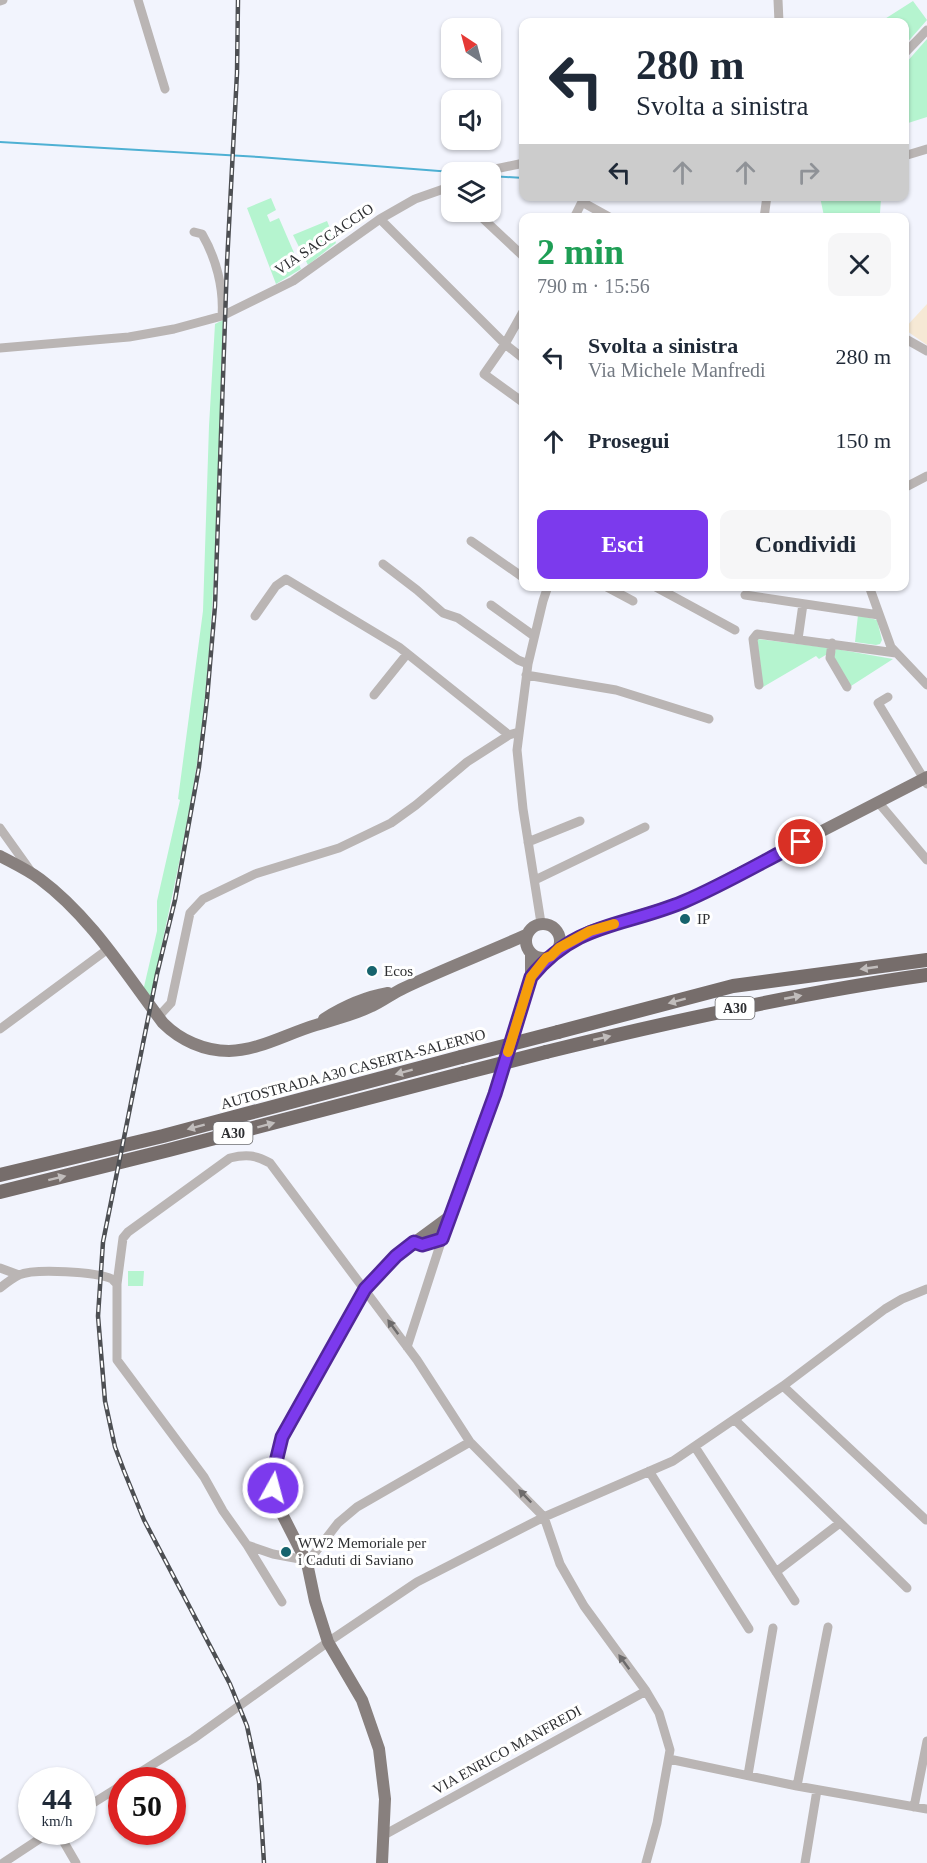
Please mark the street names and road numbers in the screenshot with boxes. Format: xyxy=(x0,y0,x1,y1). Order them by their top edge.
street label: VIA SACCACCIO xyxy=(272,200,376,278)
road number: A30 xyxy=(716,997,754,1019)
street label: AUTOSTRADA A30 CASERTA-SALERNO xyxy=(219,1026,487,1112)
road number: A30 xyxy=(214,1122,252,1144)
street label: VIA ENRICO MANFREDI xyxy=(430,1702,584,1798)

